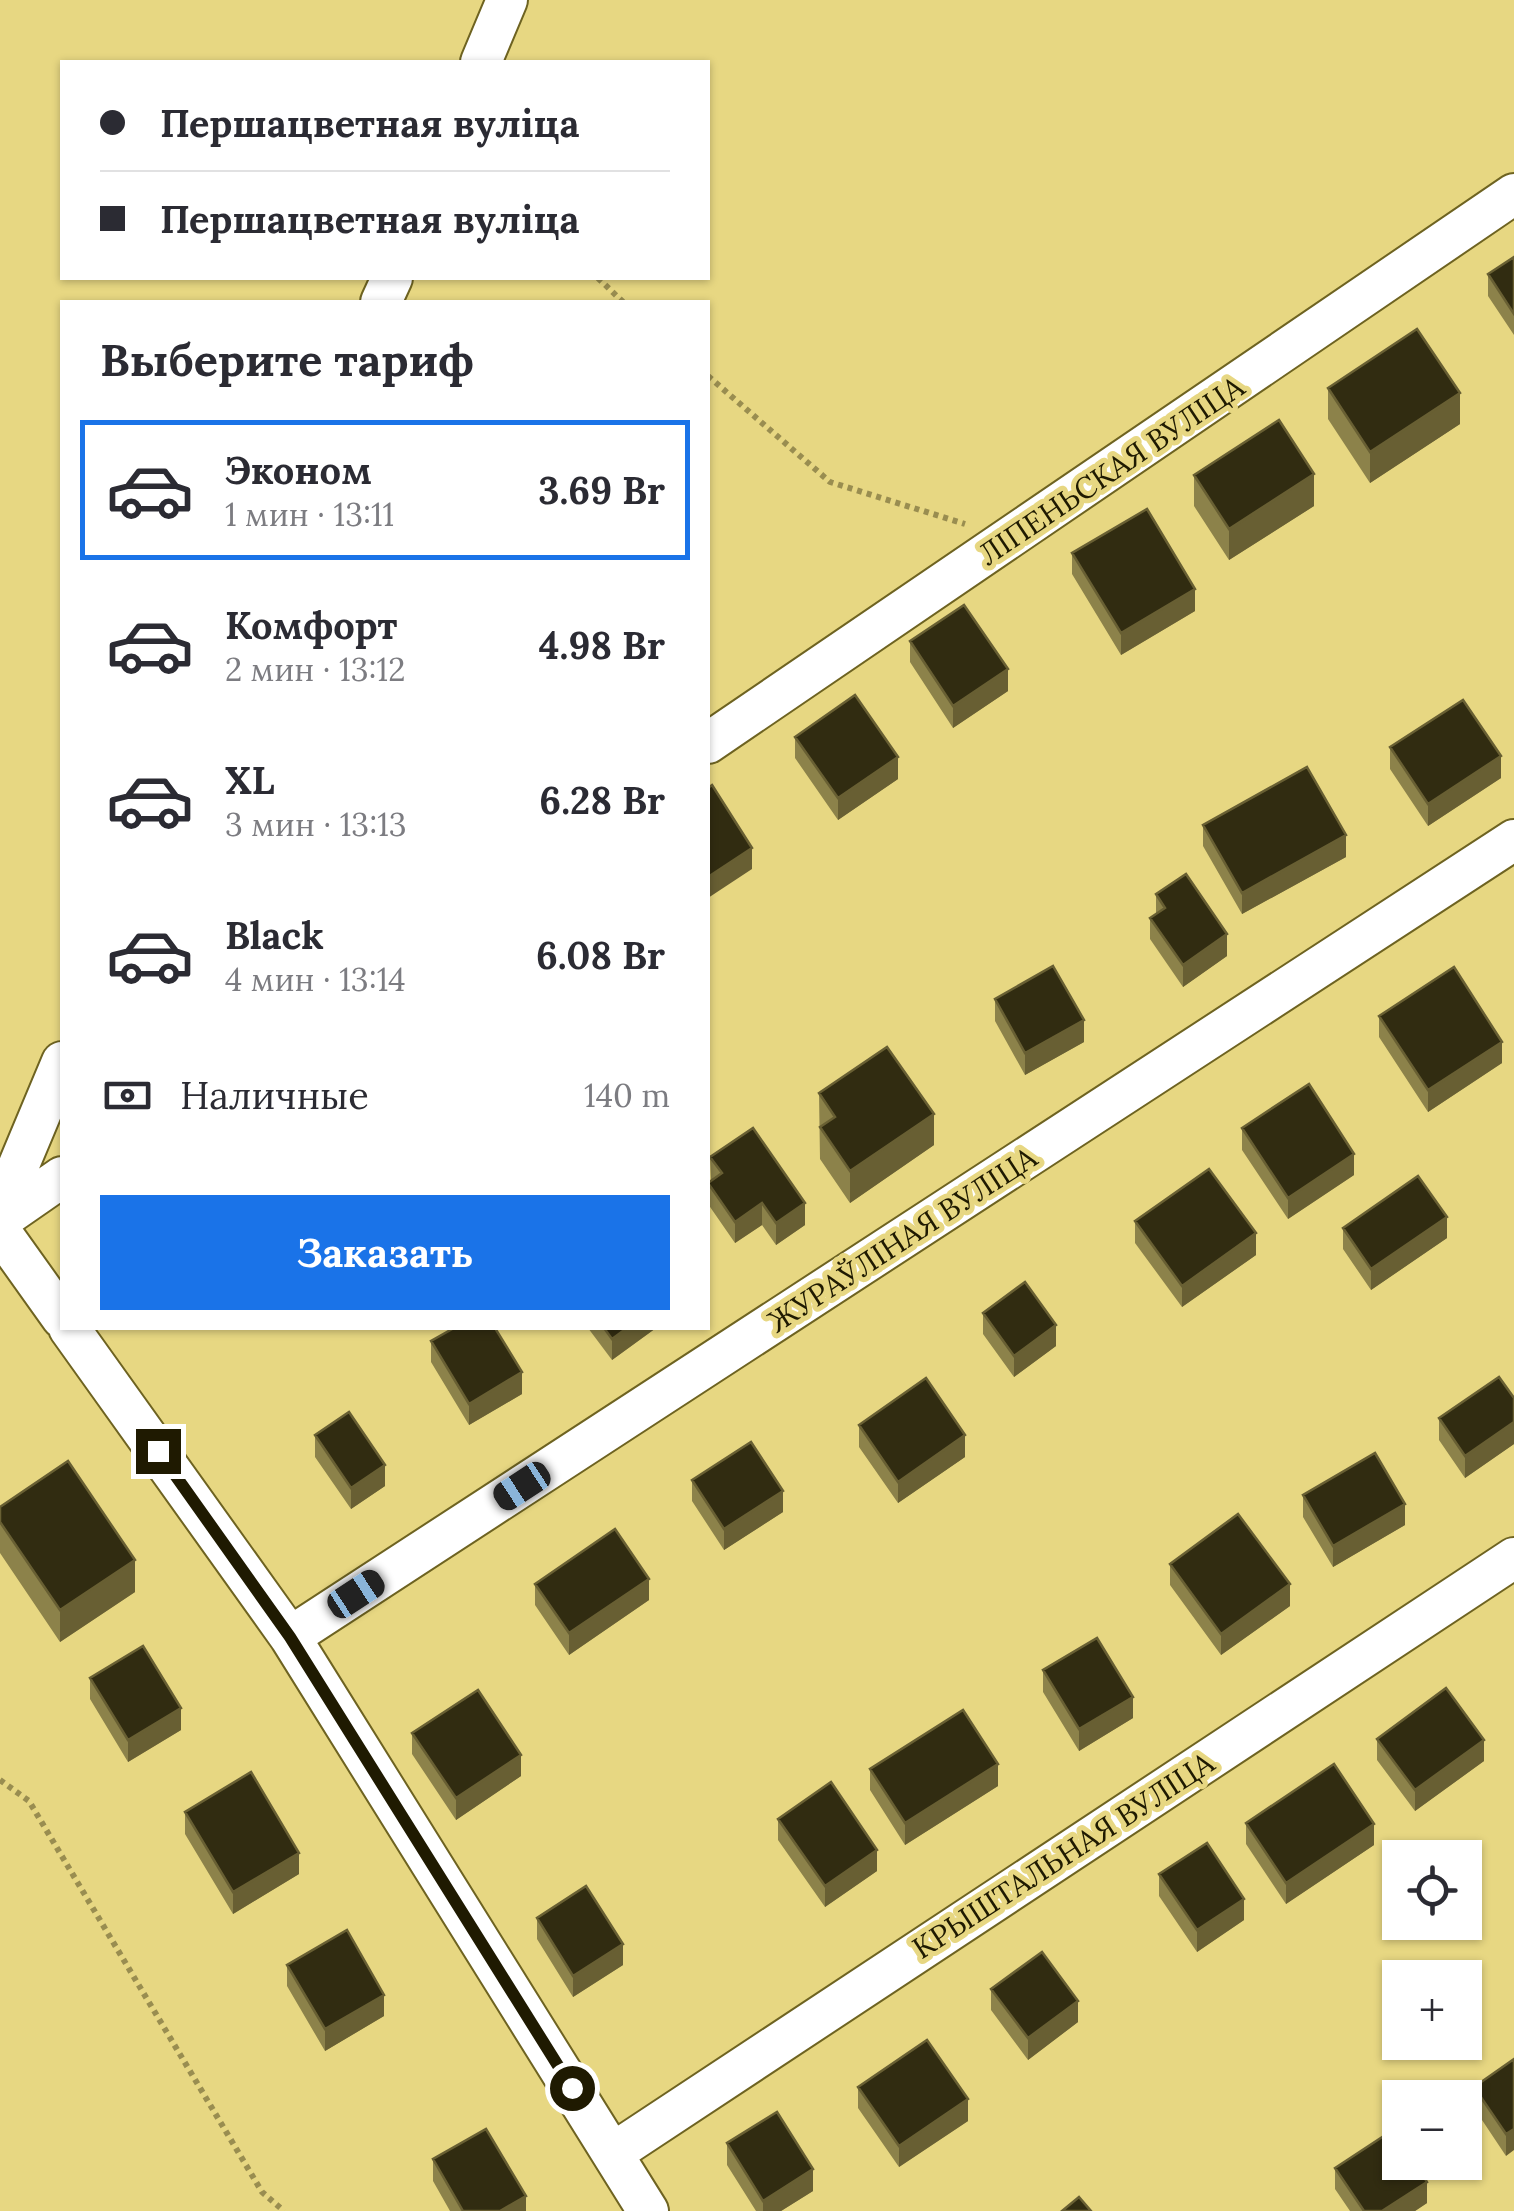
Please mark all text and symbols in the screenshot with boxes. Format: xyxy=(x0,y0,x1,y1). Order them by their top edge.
text: Першацветная вуліца xyxy=(160,99,579,147)
text: Першацветная вуліца xyxy=(160,195,579,243)
text: Выберите тариф xyxy=(100,331,474,388)
street label: ЛІПЕНЬСКАЯ ВУЛІЦА xyxy=(971,366,1252,573)
icon: car xyxy=(105,445,195,535)
text: Эконом xyxy=(225,446,372,494)
text: 3.69 Br xyxy=(538,466,665,514)
text: 1 мин · 13:11 xyxy=(225,494,394,535)
icon: car xyxy=(105,600,195,690)
text: Комфорт xyxy=(225,601,397,649)
text: 4.98 Br xyxy=(539,621,665,669)
text: 2 мин · 13:12 xyxy=(225,649,405,690)
icon: car xyxy=(105,755,195,845)
text: XL xyxy=(225,756,275,804)
text: 6.28 Br xyxy=(539,776,665,824)
text: 3 мин · 13:13 xyxy=(225,804,407,845)
icon: car xyxy=(105,910,195,1000)
text: Black xyxy=(225,911,324,959)
text: 6.08 Br xyxy=(536,931,665,979)
text: 4 мин · 13:14 xyxy=(225,959,406,1000)
icon: cash xyxy=(100,1068,155,1123)
text: Наличные xyxy=(180,1071,369,1119)
text: 140 m xyxy=(584,1075,670,1116)
street label: ЖУРАЎЛІНАЯ ВУЛІЦА xyxy=(760,1137,1045,1340)
button: Заказать xyxy=(100,1195,670,1310)
route end xyxy=(136,1429,181,1474)
car xyxy=(489,1457,555,1515)
car xyxy=(323,1565,389,1623)
street label: КРЫШТАЛЬНАЯ ВУЛІЦА xyxy=(905,1743,1222,1967)
map controls xyxy=(1382,1840,1482,2180)
button: locate xyxy=(1382,1840,1482,1940)
button: + xyxy=(1382,1960,1482,2060)
route start xyxy=(550,2066,595,2111)
button: − xyxy=(1382,2080,1482,2180)

